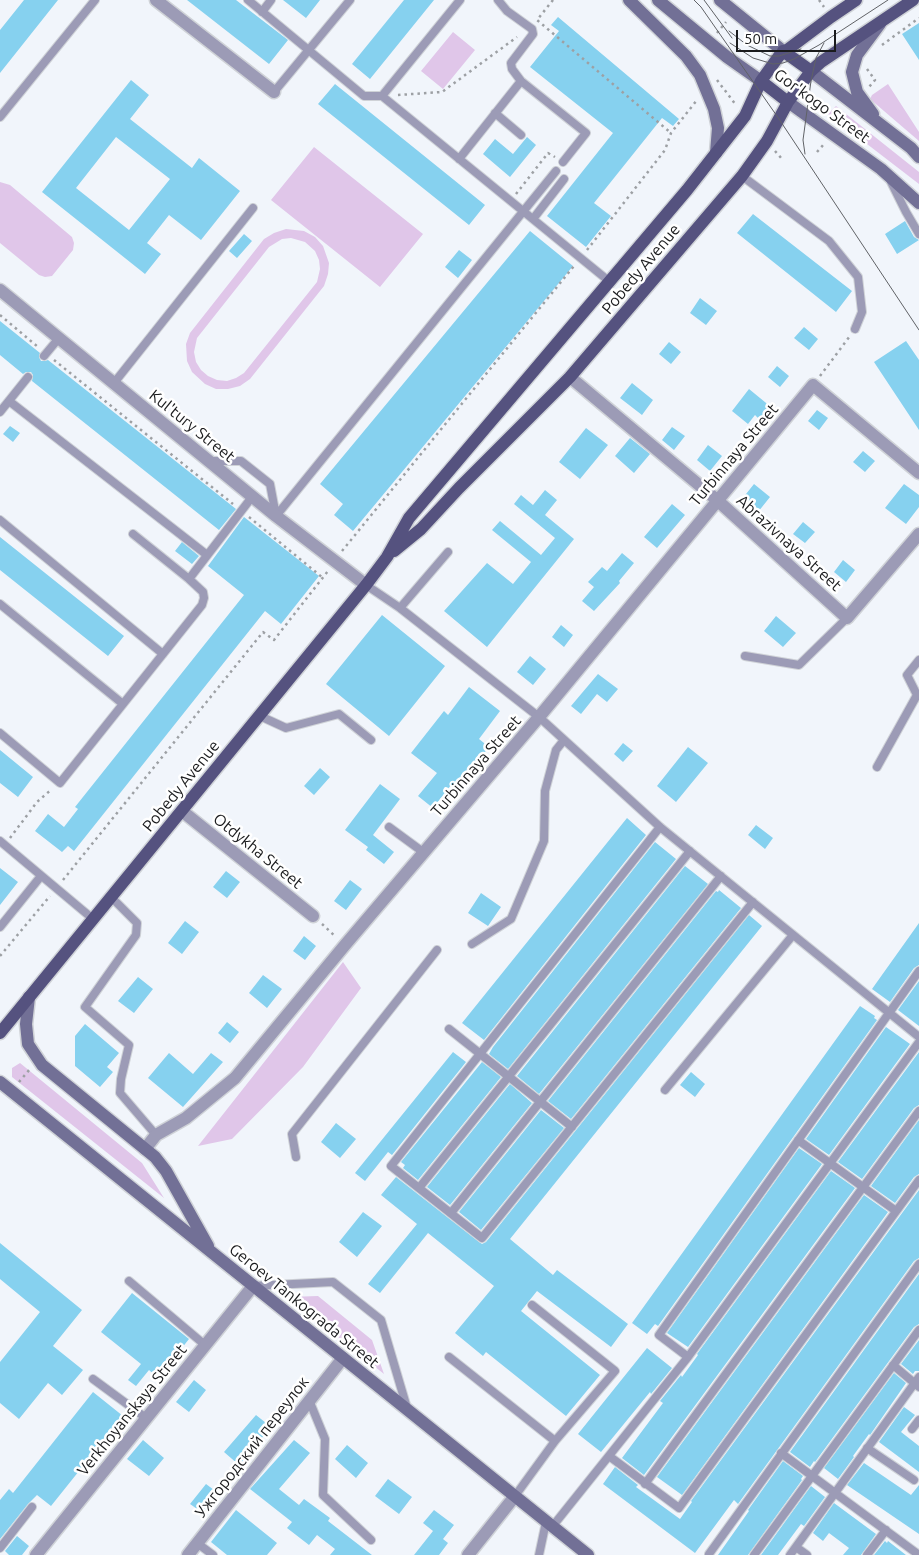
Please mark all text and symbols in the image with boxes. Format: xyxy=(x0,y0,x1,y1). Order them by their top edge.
scale bar xyxy=(739,20,839,52)
text: 50 m xyxy=(744,30,777,47)
street label: Gor'kogo Street xyxy=(770,65,874,147)
street label: Pobedy Avenue xyxy=(598,220,684,318)
street label: Kul'tury Street xyxy=(145,386,239,466)
street label: Turbinnaya Street xyxy=(686,400,782,510)
street label: Abrazivnaya Street xyxy=(733,491,845,595)
street label: Turbinnaya Street xyxy=(427,712,525,820)
street label: Pobedy Avenue xyxy=(138,737,224,835)
street label: Otdykha Street xyxy=(209,809,307,893)
street label: Geroev Tankograda Street xyxy=(225,1240,383,1372)
street label: Verkhoyanskaya Street xyxy=(73,1340,191,1480)
street label: Ужгородский переулок xyxy=(191,1373,313,1521)

